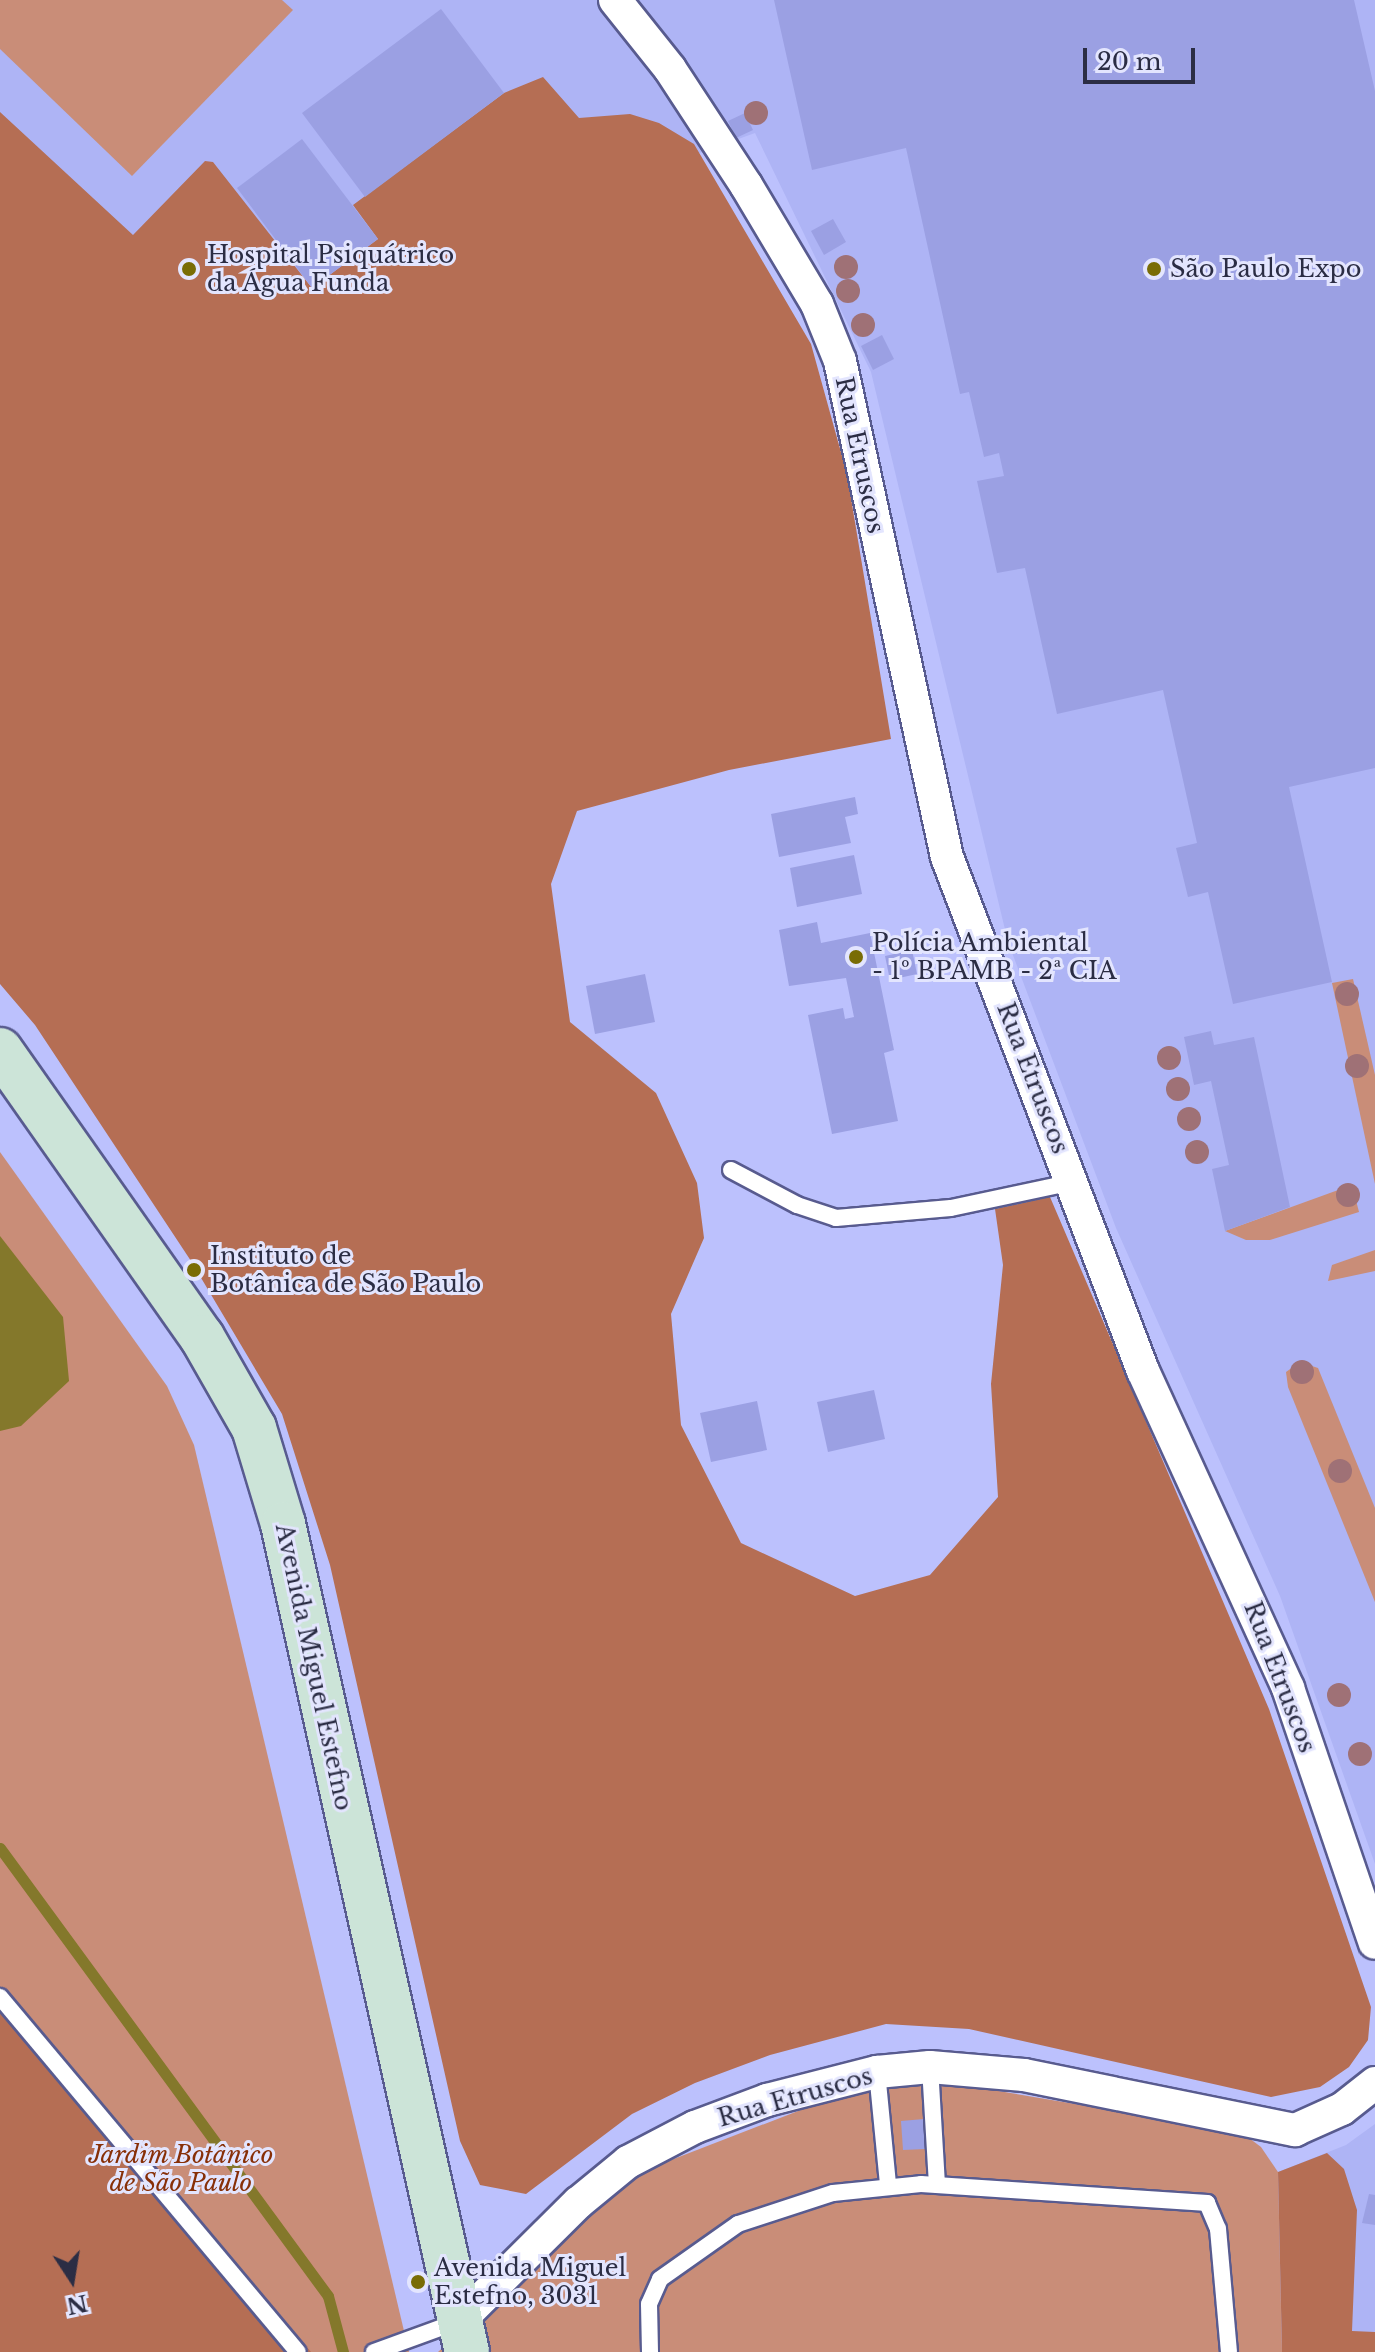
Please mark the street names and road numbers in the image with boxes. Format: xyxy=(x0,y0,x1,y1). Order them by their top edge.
street label: Rua Etruscos xyxy=(829,374,891,536)
street label: Rua Etruscos xyxy=(991,998,1075,1158)
street label: Avenida Miguel Estefno xyxy=(269,1521,359,1813)
street label: Rua Etruscos xyxy=(1238,1597,1322,1757)
street label: Rua Etruscos xyxy=(714,2061,876,2133)

